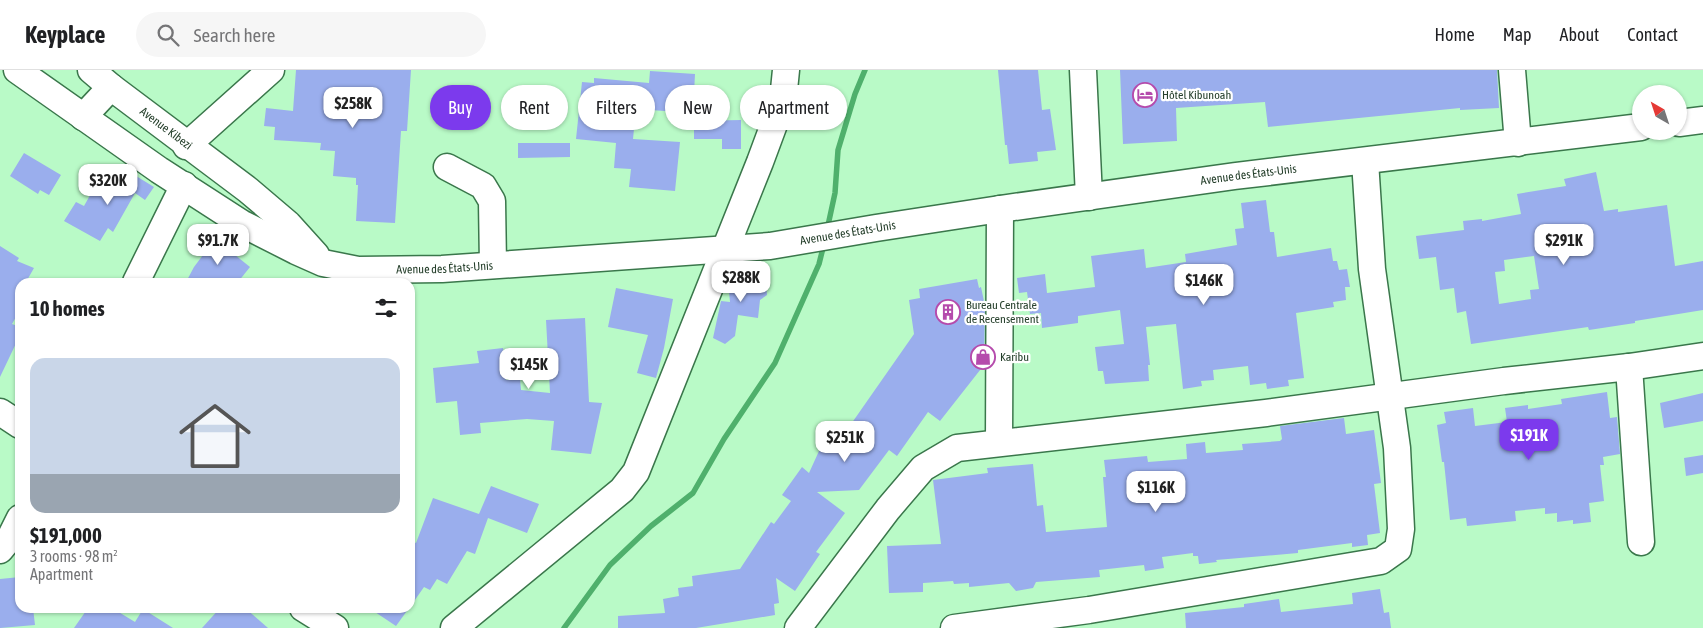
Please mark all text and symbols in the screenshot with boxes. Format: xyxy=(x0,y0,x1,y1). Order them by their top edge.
search box xyxy=(136,12,486,57)
text: Keyplace xyxy=(25,21,106,48)
icon: search xyxy=(154,21,182,49)
text: Search here xyxy=(194,24,275,46)
text: Home xyxy=(1435,24,1475,45)
text: Map xyxy=(1503,24,1532,45)
text: About xyxy=(1560,24,1599,45)
text: Contact xyxy=(1627,24,1678,45)
hotel icon: Hôtel Kibunoah xyxy=(1132,82,1158,108)
chip: Buy xyxy=(430,85,491,130)
chip: Rent xyxy=(501,85,568,130)
chip: Filters xyxy=(578,85,655,130)
chip: New xyxy=(665,85,730,130)
chip: Apartment xyxy=(740,85,847,130)
north arrow xyxy=(1632,85,1688,140)
map controls xyxy=(1632,85,1687,140)
pin: $258K xyxy=(318,87,388,129)
place label: Hôtel Kibunoah xyxy=(1162,88,1231,102)
text: $258K xyxy=(334,94,372,112)
street label: Avenue Kibezi xyxy=(137,104,195,153)
street label: Avenue des États-Unis xyxy=(1200,162,1297,188)
pin: $320K xyxy=(73,164,143,206)
text: $320K xyxy=(89,171,127,189)
street label: Avenue des États-Unis xyxy=(799,218,897,248)
pin: $91.7K xyxy=(177,224,259,266)
pin: $291K xyxy=(1529,224,1599,266)
text: $91.7K xyxy=(198,231,238,249)
text: $291K xyxy=(1545,231,1583,249)
street label: Avenue des États-Unis xyxy=(396,258,494,277)
pin: $288K xyxy=(706,260,776,303)
pin: $146K xyxy=(1169,264,1239,306)
text: $288K xyxy=(722,268,760,286)
text: $146K xyxy=(1185,271,1223,289)
icon: filters xyxy=(372,294,400,322)
text: 10 homes xyxy=(30,296,105,320)
place label: Bureau Centrale de Recensement xyxy=(966,298,1039,326)
building icon: Bureau Centrale de Recensement xyxy=(935,299,961,325)
shop icon: Karibu xyxy=(970,344,996,370)
pin: $145K xyxy=(494,348,564,390)
place label: Karibu xyxy=(1000,350,1029,364)
text: $145K xyxy=(510,355,548,373)
icon: home xyxy=(170,391,260,481)
pin: $191K xyxy=(1494,418,1564,461)
pin: $251K xyxy=(810,420,880,463)
text: $191K xyxy=(1510,426,1548,444)
text: $251K xyxy=(826,428,864,446)
pin: $116K xyxy=(1121,470,1191,513)
text: $116K xyxy=(1137,478,1175,496)
text: $191,000 xyxy=(30,523,102,547)
text: 3 rooms · 98 m² xyxy=(30,547,118,565)
text: Apartment xyxy=(30,565,93,583)

